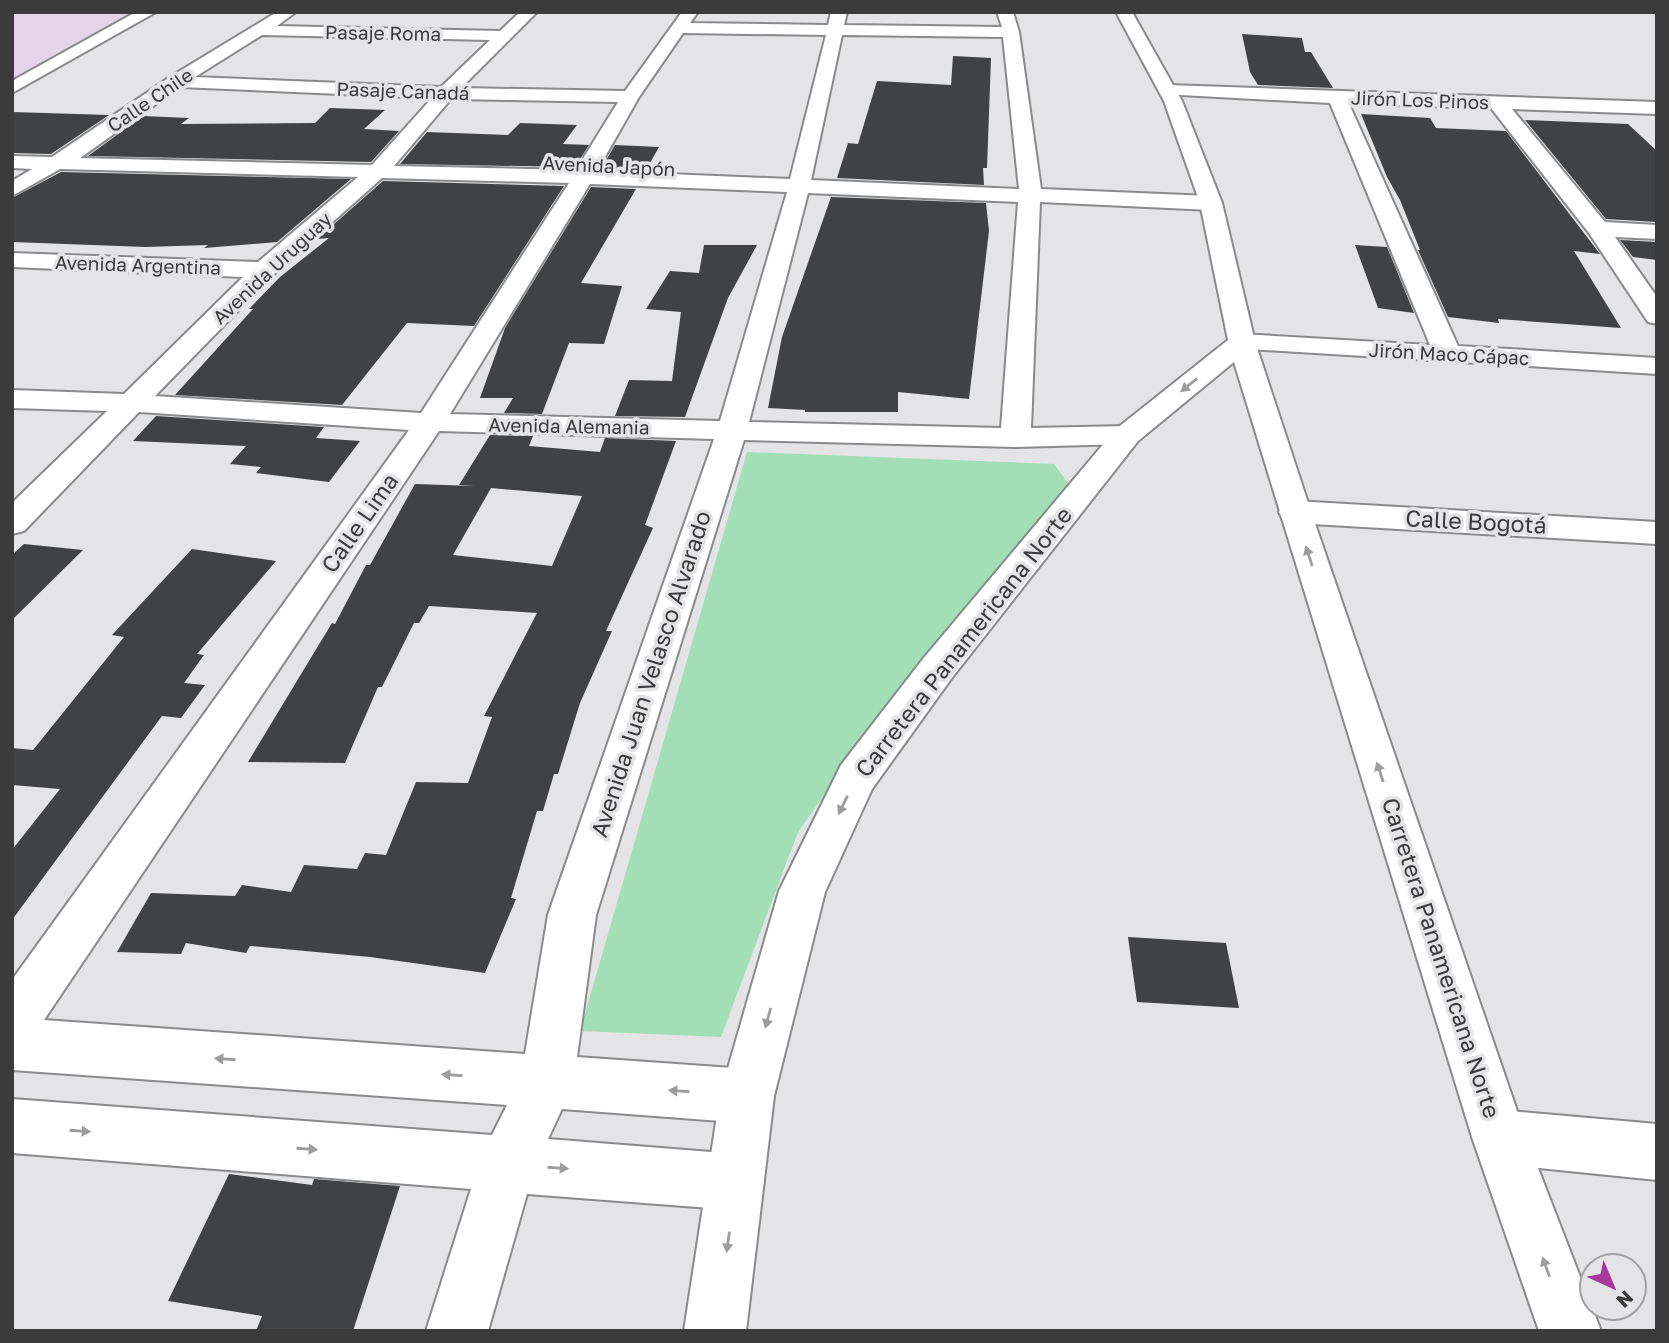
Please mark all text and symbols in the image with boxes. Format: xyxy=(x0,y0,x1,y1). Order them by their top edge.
street label: Pasaje Roma xyxy=(325,20,441,45)
street label: Calle Chile xyxy=(103,63,197,137)
street label: Pasaje Canadá xyxy=(336,77,470,104)
street label: Jirón Los Pinos xyxy=(1351,86,1490,113)
street label: Avenida Japón xyxy=(542,151,676,180)
street label: Avenida Uruguay xyxy=(208,207,336,328)
street label: Avenida Argentina xyxy=(55,250,221,279)
street label: Jirón Maco Cápac xyxy=(1368,338,1530,369)
one-way arrow xyxy=(1180,377,1197,392)
street label: Avenida Alemania xyxy=(488,413,650,438)
street label: Calle Lima xyxy=(315,467,404,577)
street label: Carretera Panamericana Norte xyxy=(849,501,1077,782)
street label: Calle Bogotá xyxy=(1405,503,1547,539)
street label: Avenida Juan Velasco Alvarado xyxy=(584,507,716,840)
one-way arrow xyxy=(1303,546,1314,567)
one-way arrow xyxy=(1374,762,1385,783)
street label: Carretera Panamericana Norte xyxy=(1377,794,1507,1121)
one-way arrow xyxy=(838,795,849,815)
one-way arrow xyxy=(762,1007,773,1029)
one-way arrow xyxy=(214,1053,236,1064)
one-way arrow xyxy=(441,1069,463,1080)
one-way arrow xyxy=(668,1085,690,1096)
one-way arrow xyxy=(70,1126,92,1137)
one-way arrow xyxy=(296,1144,318,1155)
one-way arrow xyxy=(548,1163,570,1174)
one-way arrow xyxy=(722,1231,733,1253)
north arrow xyxy=(1578,1252,1648,1322)
one-way arrow xyxy=(1541,1256,1552,1277)
text: N xyxy=(1612,1286,1638,1313)

